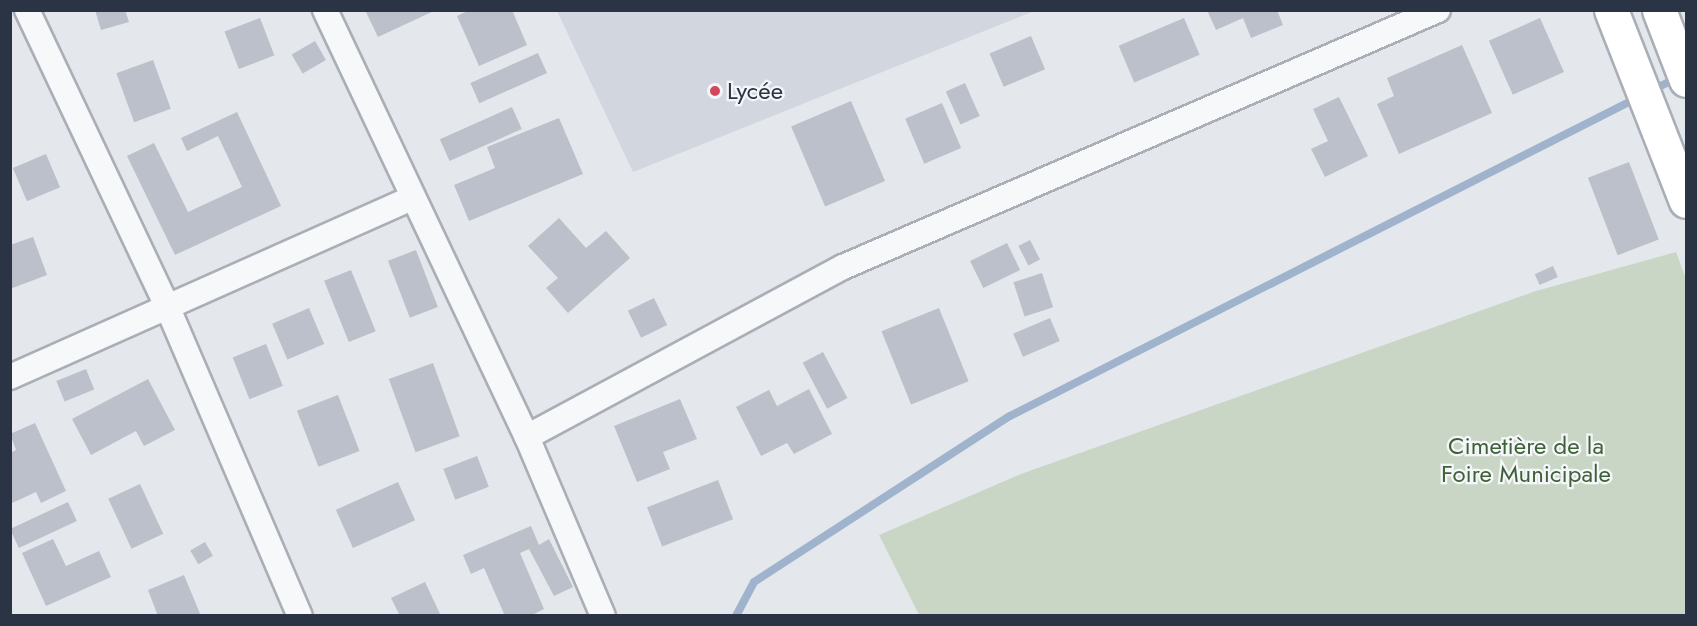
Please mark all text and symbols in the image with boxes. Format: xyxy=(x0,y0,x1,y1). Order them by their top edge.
place label: Lycée xyxy=(727,77,783,105)
marker: Lycée xyxy=(708,84,722,98)
park label: Cimetière de la Foire Municipale xyxy=(1441,432,1611,488)

